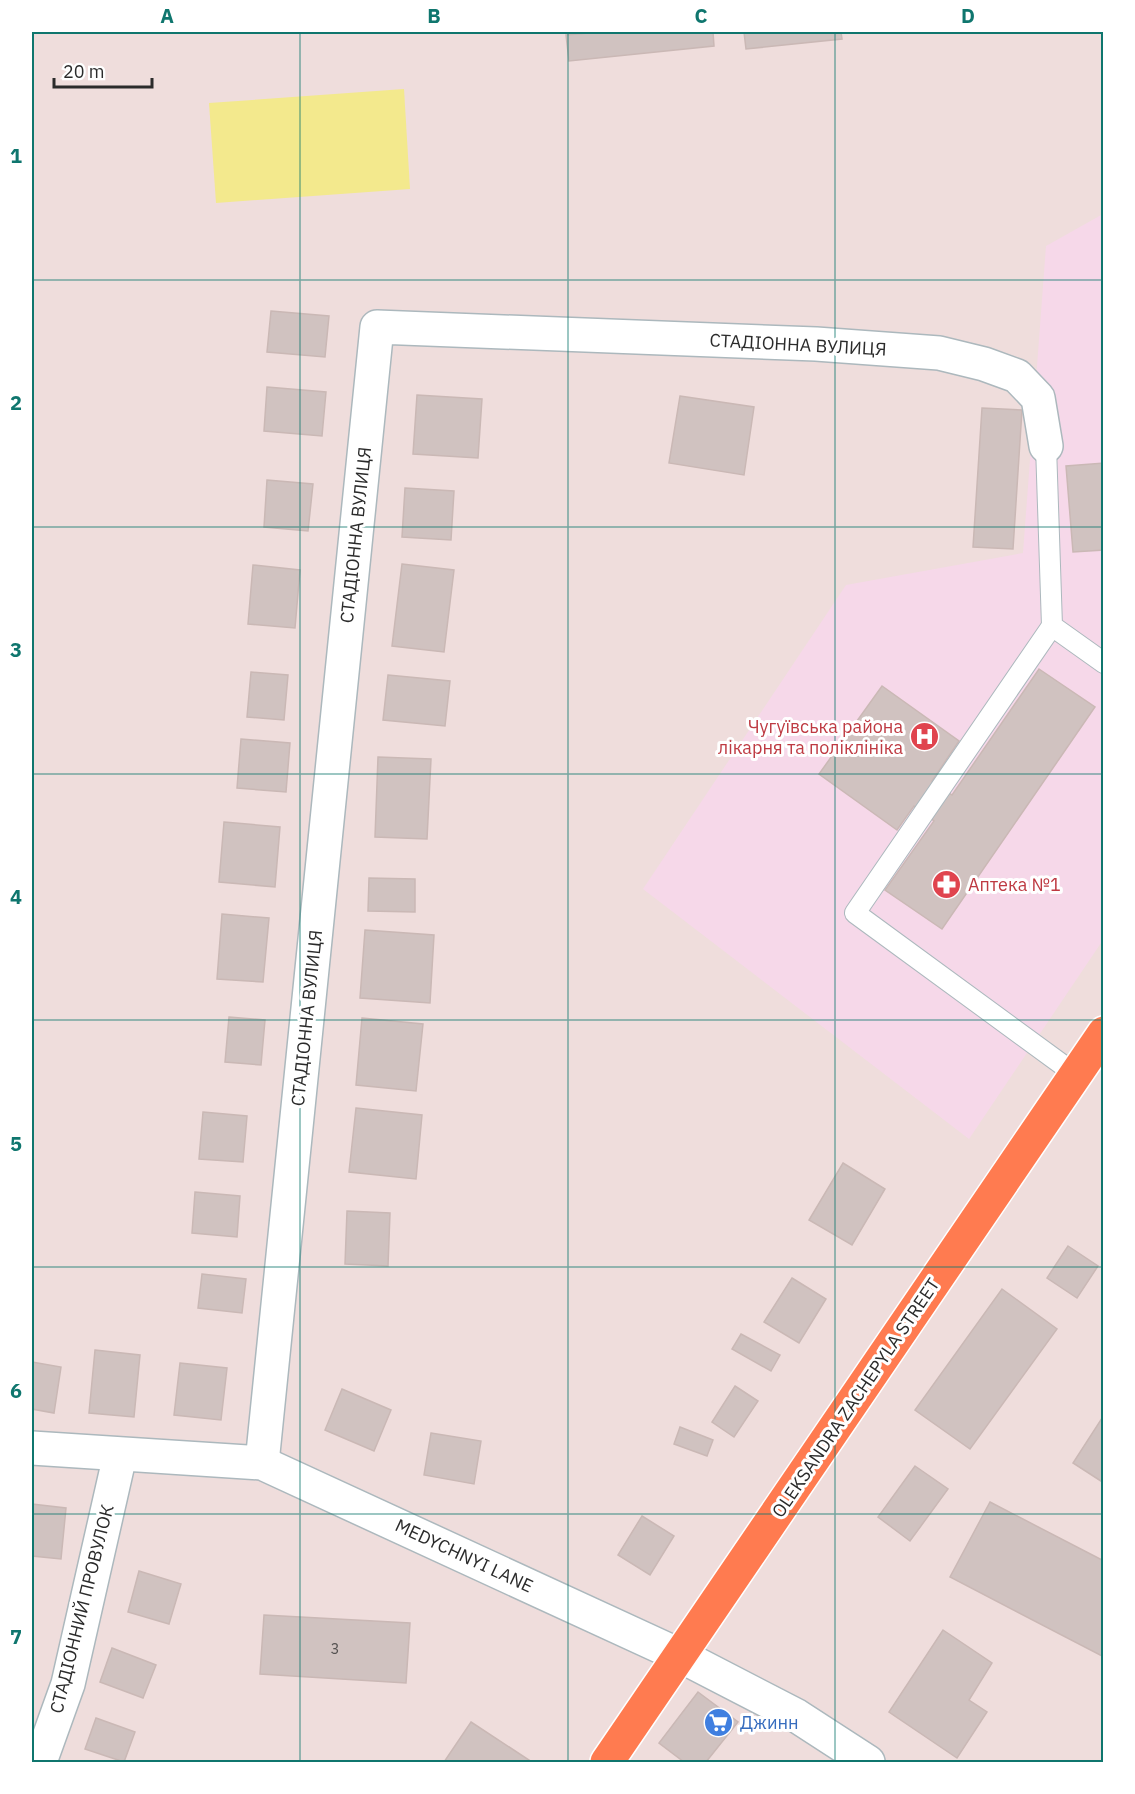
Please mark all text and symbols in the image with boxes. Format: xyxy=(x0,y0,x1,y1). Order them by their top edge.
text: A xyxy=(160,2,174,29)
text: B xyxy=(427,2,441,29)
text: C xyxy=(694,2,708,29)
text: D xyxy=(961,2,975,29)
scale bar xyxy=(54,51,152,89)
text: 20 m xyxy=(63,60,105,83)
text: 1 xyxy=(10,142,22,169)
street label: СТАДІОННА ВУЛИЦЯ xyxy=(709,328,887,361)
text: 2 xyxy=(10,389,22,416)
street label: СТАДІОННА ВУЛИЦЯ xyxy=(335,446,376,624)
text: 3 xyxy=(10,636,22,663)
place label: Чугуївська района лікарня та поліклініка xyxy=(718,715,903,759)
hospital icon: Чугуївська района лікарня та поліклініка xyxy=(908,721,940,753)
pharmacy icon: Аптека №1 xyxy=(931,869,963,901)
place label: Аптека №1 xyxy=(968,873,1061,896)
text: 4 xyxy=(10,883,22,910)
street label: СТАДІОННА ВУЛИЦЯ xyxy=(286,929,327,1107)
text: 5 xyxy=(10,1130,22,1157)
street label: OLEKSANDRA ZACHEPYLA STREET xyxy=(767,1274,944,1522)
text: 6 xyxy=(10,1377,22,1404)
street label: СТАДІОННИЙ ПРОВУЛОК xyxy=(44,1502,119,1716)
street label: MEDYCHNYI LANE xyxy=(392,1514,537,1598)
text: 7 xyxy=(10,1623,22,1650)
house number: 3 xyxy=(330,1639,340,1658)
supermarket icon: Джинн xyxy=(703,1707,735,1739)
place label: Джинн xyxy=(740,1711,799,1734)

